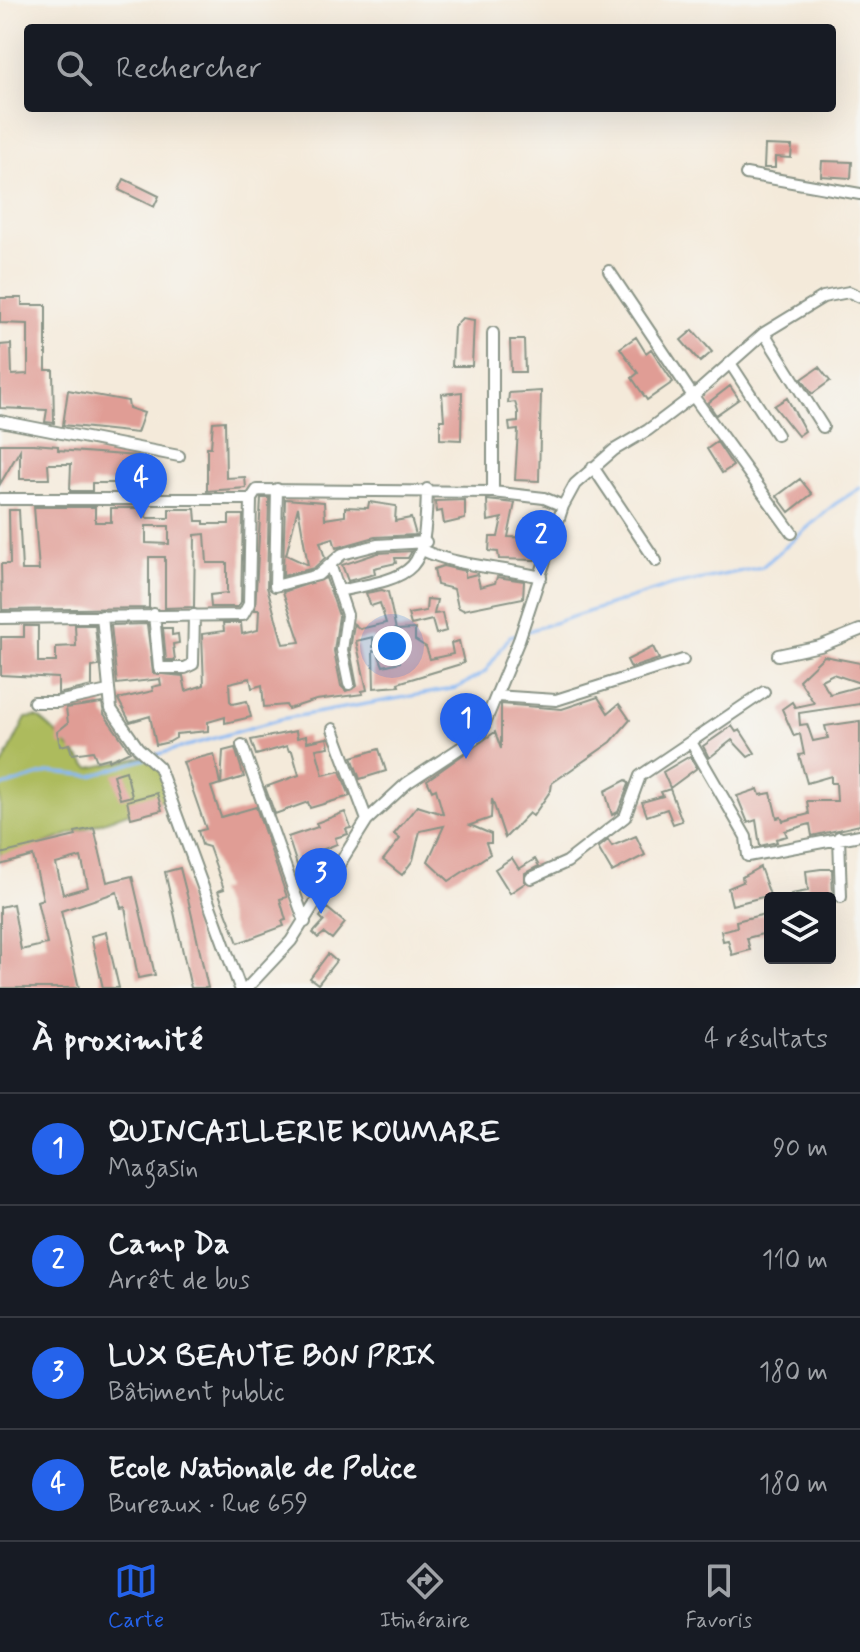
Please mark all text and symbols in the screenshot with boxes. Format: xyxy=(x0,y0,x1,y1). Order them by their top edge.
search box xyxy=(24,24,836,112)
icon: search xyxy=(52,46,96,90)
text: Rechercher xyxy=(116,49,262,88)
pin: 4 xyxy=(115,453,167,519)
pin: 2 xyxy=(515,510,567,576)
your location xyxy=(372,626,412,666)
pin: 1 xyxy=(440,693,492,759)
pin: 3 xyxy=(295,848,347,914)
map controls xyxy=(764,892,836,964)
button: layers xyxy=(764,892,836,964)
text: À proximité xyxy=(32,1018,203,1063)
text: 4 résultats xyxy=(704,1023,828,1057)
text: QUINCAILLERIE KOUMARE xyxy=(108,1113,500,1152)
text: 1 xyxy=(52,1132,64,1166)
text: 90 m xyxy=(773,1132,828,1166)
text: Magasin xyxy=(108,1152,198,1186)
text: Camp Da xyxy=(108,1225,229,1264)
text: 2 xyxy=(52,1244,64,1278)
text: 110 m xyxy=(762,1244,828,1278)
text: Arrêt de bus xyxy=(108,1264,250,1298)
text: LUX BEAUTE BON PRIX xyxy=(108,1337,435,1376)
text: 3 xyxy=(52,1356,64,1390)
text: 180 m xyxy=(759,1356,828,1390)
text: Bâtiment public xyxy=(108,1376,285,1410)
text: Ecole Nationale de Police xyxy=(108,1449,417,1488)
text: 4 xyxy=(50,1468,66,1502)
text: 180 m xyxy=(759,1468,828,1502)
text: Bureaux · Rue 659 xyxy=(108,1488,308,1522)
tab: Carte xyxy=(108,1559,164,1635)
tab: Itinéraire xyxy=(380,1559,470,1635)
tab: Favoris xyxy=(685,1559,752,1635)

